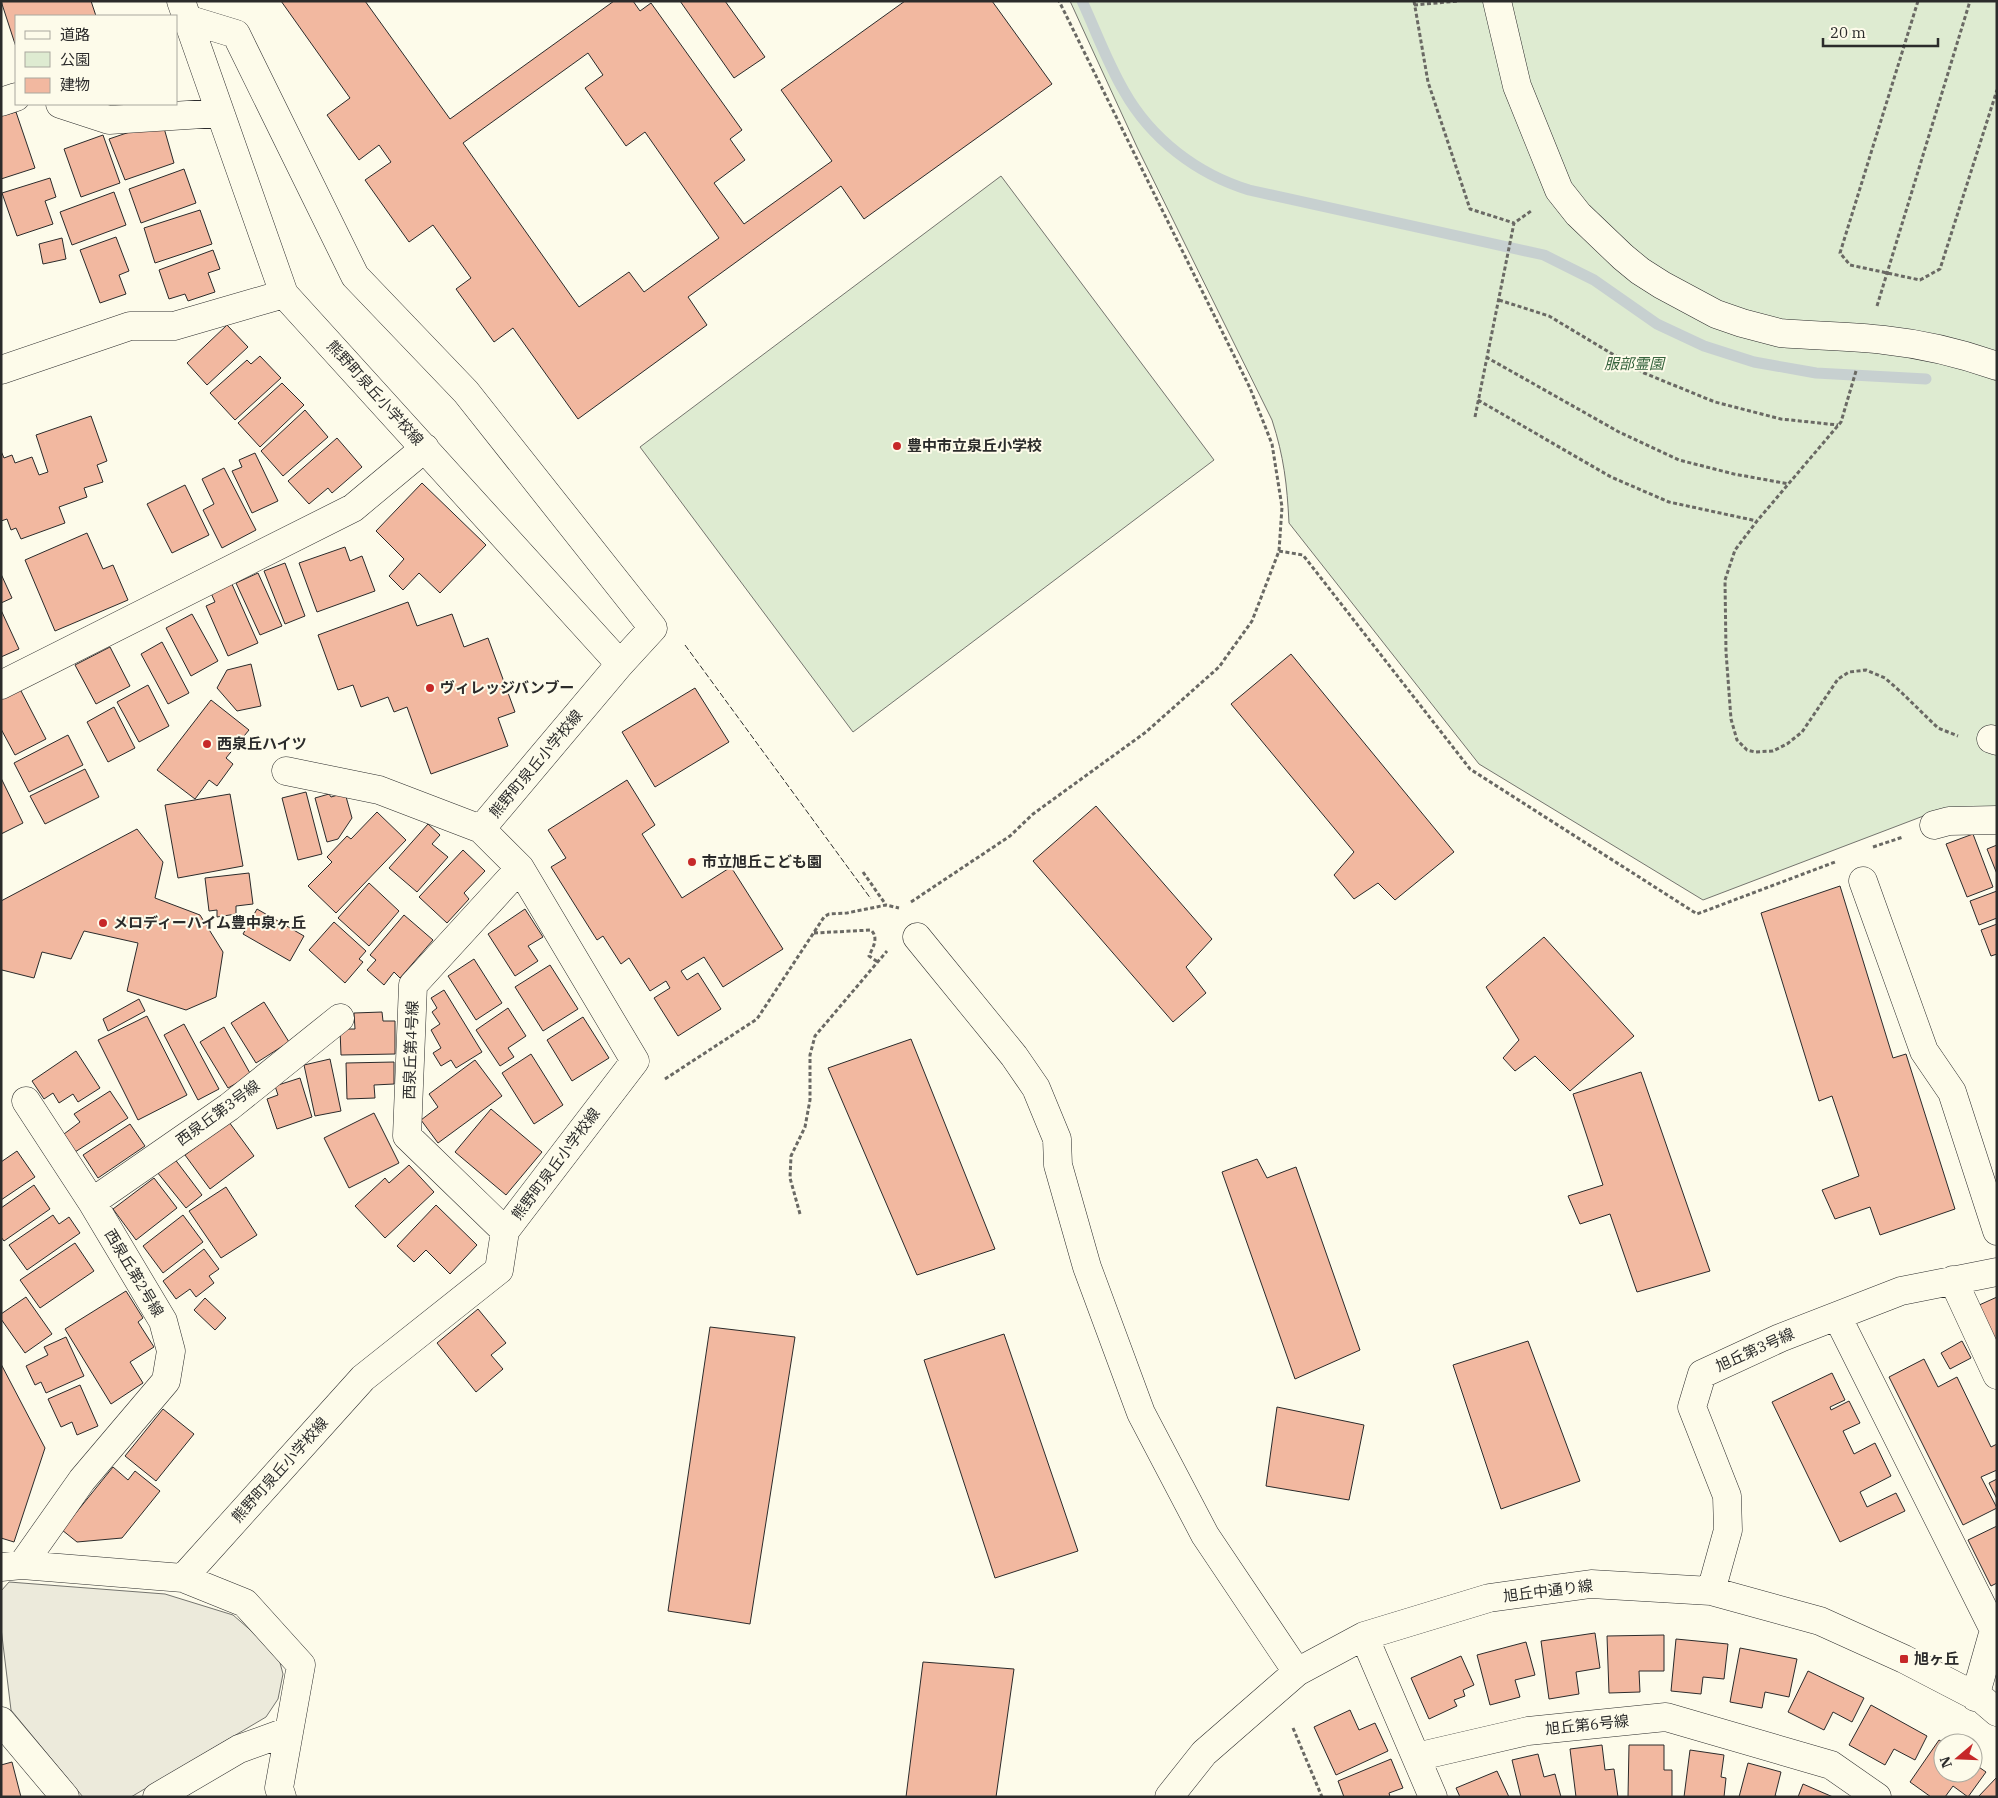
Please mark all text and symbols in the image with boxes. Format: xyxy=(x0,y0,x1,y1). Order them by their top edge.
legend xyxy=(15,15,178,105)
scale bar xyxy=(1823,15,1938,47)
text: 20 m xyxy=(1830,23,1866,42)
text: 道路 xyxy=(60,25,90,44)
text: 公園 xyxy=(60,50,90,69)
text: 建物 xyxy=(60,75,90,94)
street label: 熊野町泉丘小学校線 xyxy=(323,336,428,449)
park label: 服部霊園 xyxy=(1604,354,1666,373)
place label: 豊中市立泉丘小学校 xyxy=(907,436,1042,455)
marker: 豊中市立泉丘小学校 xyxy=(891,440,903,452)
place label: ヴィレッジバンブー xyxy=(440,678,574,697)
marker: ヴィレッジバンブー xyxy=(424,682,436,694)
street label: 熊野町泉丘小学校線 xyxy=(485,706,586,821)
place label: 西泉丘ハイツ xyxy=(217,734,307,753)
marker: 西泉丘ハイツ xyxy=(201,738,213,750)
place label: 市立旭丘こども園 xyxy=(702,852,822,871)
marker: 市立旭丘こども園 xyxy=(686,856,698,868)
place label: メロディーハイム豊中泉ヶ丘 xyxy=(113,913,306,932)
marker: メロディーハイム豊中泉ヶ丘 xyxy=(97,917,109,929)
street label: 西泉丘第4号線 xyxy=(399,1000,422,1100)
street label: 西泉丘第3号線 xyxy=(172,1076,263,1149)
street label: 熊野町泉丘小学校線 xyxy=(507,1104,604,1223)
street label: 西泉丘第2号線 xyxy=(101,1225,168,1320)
street label: 旭丘第3号線 xyxy=(1713,1324,1797,1375)
street label: 熊野町泉丘小学校線 xyxy=(227,1413,332,1526)
street label: 旭丘中通り線 xyxy=(1502,1576,1594,1605)
place label: 旭ヶ丘 xyxy=(1914,1649,1959,1668)
marker: 旭ヶ丘 xyxy=(1898,1653,1910,1665)
street label: 旭丘第6号線 xyxy=(1544,1711,1630,1738)
north arrow xyxy=(1933,1733,1983,1783)
text: N xyxy=(1935,1754,1956,1770)

